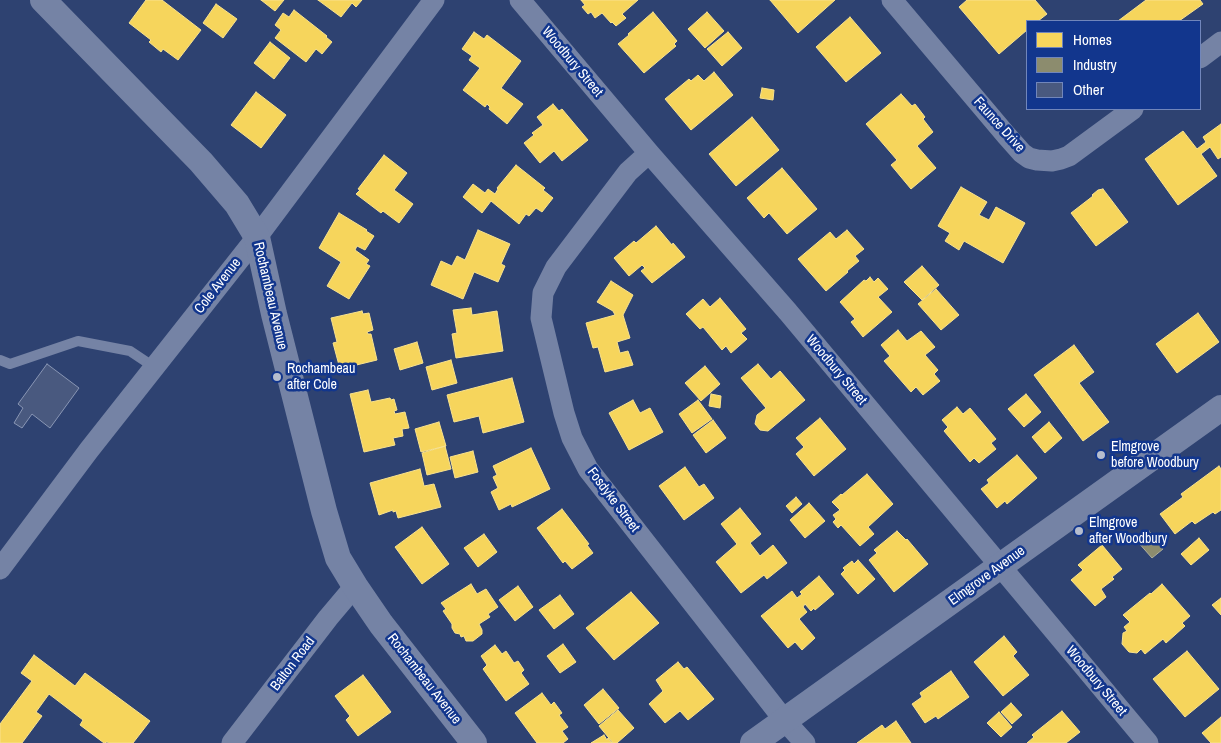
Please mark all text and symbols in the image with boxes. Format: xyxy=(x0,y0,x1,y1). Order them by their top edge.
legend xyxy=(1026,20,1201,110)
street label: Woodbury Street xyxy=(538,24,606,100)
text: Homes xyxy=(1073,29,1112,50)
text: Industry xyxy=(1073,54,1117,75)
text: Other xyxy=(1073,79,1104,100)
street label: Faunce Drive xyxy=(970,94,1028,156)
street label: Rochambeau Avenue xyxy=(249,240,291,352)
street label: Cole Avenue xyxy=(191,255,245,317)
street label: Woodbury Street xyxy=(802,332,870,408)
place label: Rochambeau after Cole xyxy=(287,361,355,394)
marker: Rochambeau after Cole xyxy=(271,371,283,383)
place label: Elmgrove before Woodbury xyxy=(1111,439,1199,472)
marker: Elmgrove before Woodbury xyxy=(1095,449,1107,461)
street label: Fosdyke Street xyxy=(583,464,643,536)
place label: Elmgrove after Woodbury xyxy=(1089,515,1167,548)
marker: Elmgrove after Woodbury xyxy=(1073,525,1085,537)
street label: Elmgrove Avenue xyxy=(945,543,1029,609)
street label: Rochambeau Avenue xyxy=(383,630,465,728)
street label: Balton Road xyxy=(267,634,319,694)
street label: Woodbury Street xyxy=(1062,643,1130,719)

